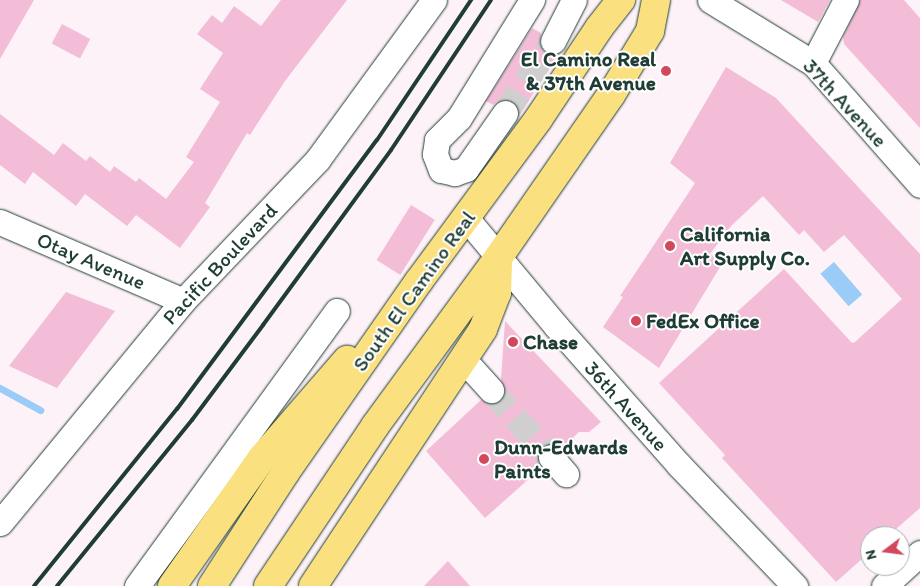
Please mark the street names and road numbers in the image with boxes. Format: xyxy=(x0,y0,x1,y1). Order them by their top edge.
street label: 37th Avenue xyxy=(798,54,892,152)
street label: Pacific Boulevard xyxy=(157,198,283,330)
street label: South El Camino Real xyxy=(347,206,481,376)
street label: Otay Avenue xyxy=(33,227,149,295)
street label: 36th Avenue xyxy=(579,356,673,456)

